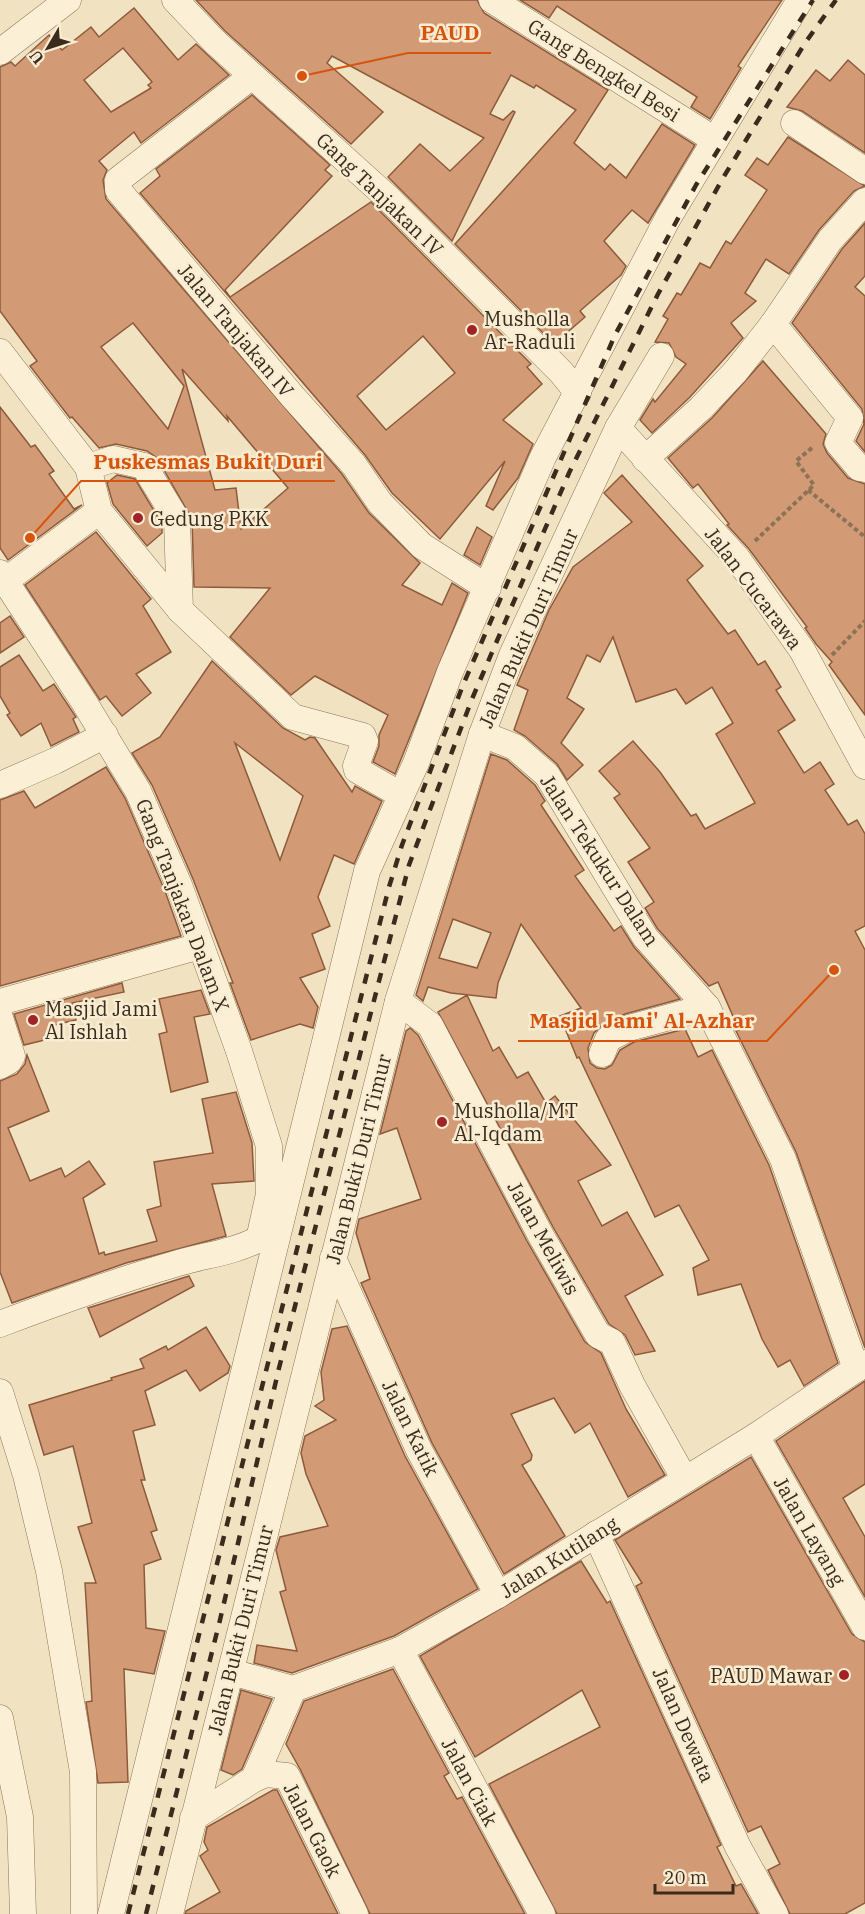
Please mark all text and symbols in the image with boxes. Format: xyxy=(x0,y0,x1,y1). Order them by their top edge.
street label: Gang Bengkel Besi xyxy=(523,12,685,128)
callout: PAUD xyxy=(408,14,491,53)
north arrow xyxy=(18,18,78,78)
text: PAUD xyxy=(420,18,480,46)
text: U xyxy=(25,46,48,69)
street label: Gang Tanjakan IV xyxy=(311,126,449,262)
street label: Jalan Tanjakan IV xyxy=(172,257,300,403)
place label: Musholla Ar-Raduli xyxy=(484,305,575,355)
marker: Musholla Ar-Raduli xyxy=(465,323,479,337)
callout: Puskesmas Bukit Duri xyxy=(81,442,335,481)
text: Puskesmas Bukit Duri xyxy=(93,447,323,475)
place label: Gedung PKK xyxy=(150,505,269,532)
marker: Gedung PKK xyxy=(131,511,145,525)
street label: Jalan Cucarawa xyxy=(699,521,809,655)
street label: Jalan Bukit Duri Timur xyxy=(472,524,584,732)
street label: Jalan Tekukur Dalam xyxy=(534,769,666,951)
street label: Gang Tanjakan Dalam X xyxy=(130,795,236,1015)
place label: Masjid Jami Al Ishlah xyxy=(45,995,158,1045)
callout: Masjid Jami' Al-Azhar xyxy=(518,1002,767,1041)
text: Masjid Jami' Al-Azhar xyxy=(529,1006,755,1034)
marker: Masjid Jami Al Ishlah xyxy=(26,1013,40,1027)
street label: Jalan Bukit Duri Timur xyxy=(319,1051,397,1267)
place label: Musholla/MT Al-Iqdam xyxy=(454,1097,578,1147)
marker: Musholla/MT Al-Iqdam xyxy=(435,1115,449,1129)
street label: Jalan Meliwis xyxy=(502,1176,586,1300)
street label: Jalan Katik xyxy=(376,1375,446,1481)
street label: Jalan Layang xyxy=(768,1471,852,1591)
street label: Jalan Kutilang xyxy=(495,1510,623,1604)
street label: Jalan Bukit Duri Timur xyxy=(201,1522,279,1738)
place label: PAUD Mawar xyxy=(710,1662,832,1689)
street label: Jalan Dewata xyxy=(647,1663,721,1787)
marker: PAUD Mawar xyxy=(837,1668,851,1682)
street label: Jalan Ciak xyxy=(436,1733,505,1831)
street label: Jalan Gaok xyxy=(278,1778,349,1882)
scale bar xyxy=(655,1857,733,1895)
text: 20 m xyxy=(664,1866,707,1889)

